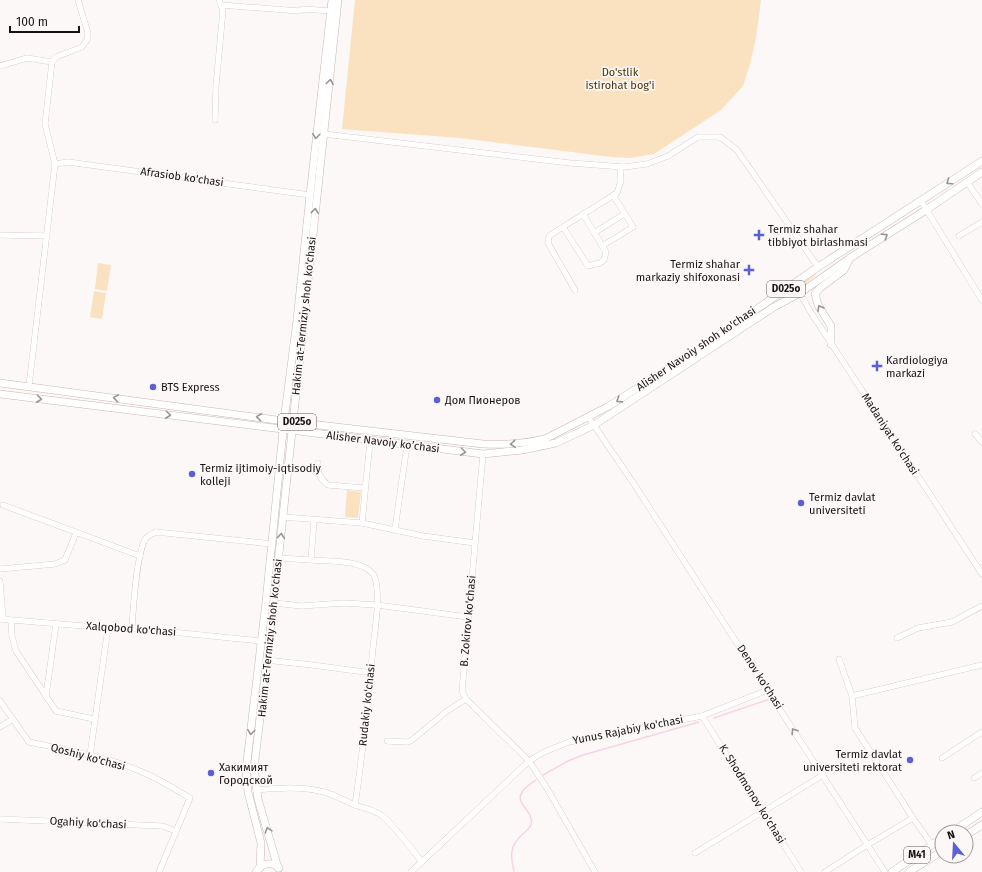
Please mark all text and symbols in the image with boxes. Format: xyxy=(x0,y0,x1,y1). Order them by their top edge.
scale bar xyxy=(10,8,79,34)
text: 100 m xyxy=(16,15,48,29)
park label: Do'stlik istirohat bog'i xyxy=(585,66,655,92)
one-way arrow xyxy=(325,79,334,85)
one-way arrow xyxy=(312,133,321,139)
street label: Afrasiob ko'chasi xyxy=(140,165,224,189)
one-way arrow xyxy=(947,178,954,185)
one-way arrow xyxy=(311,208,320,214)
place label: Termiz shahar tibbiyot birlashmasi xyxy=(768,223,868,249)
marker: Termiz shahar tibbiyot birlashmasi xyxy=(753,229,765,241)
one-way arrow xyxy=(881,233,888,240)
street label: Hakim at-Termiziy shoh ko'chasi xyxy=(289,236,319,396)
place label: Termiz shahar markaziy shifoxonasi xyxy=(636,258,741,284)
marker: Termiz shahar markaziy shifoxonasi xyxy=(743,264,755,276)
road number: D025o xyxy=(767,281,805,297)
street label: Alisher Navoiy shoh ko'chasi xyxy=(634,304,758,394)
one-way arrow xyxy=(818,305,825,312)
place label: Kardiologiya markazi xyxy=(886,354,948,380)
marker: Kardiologiya markazi xyxy=(871,360,883,372)
place label: BTS Express xyxy=(161,381,220,394)
marker: BTS Express xyxy=(148,382,158,392)
street label: Madaniyat ko'chasi xyxy=(859,391,921,477)
one-way arrow xyxy=(36,394,42,403)
one-way arrow xyxy=(113,394,119,403)
place label: Дом Пионеров xyxy=(444,394,521,407)
marker: Дом Пионеров xyxy=(432,395,442,405)
one-way arrow xyxy=(616,395,623,403)
one-way arrow xyxy=(165,410,171,419)
one-way arrow xyxy=(256,413,262,422)
road number: D025o xyxy=(278,414,316,430)
street label: Alisher Navoiy ko’chasi xyxy=(326,429,440,455)
one-way arrow xyxy=(510,440,517,449)
one-way arrow xyxy=(460,447,466,456)
place label: Termiz ijtimoiy-iqtisodiy kolleji xyxy=(200,462,322,488)
marker: Termiz ijtimoiy-iqtisodiy kolleji xyxy=(187,469,197,479)
place label: Termiz davlat universiteti xyxy=(809,491,876,517)
marker: Termiz davlat universiteti xyxy=(796,498,806,508)
one-way arrow xyxy=(276,533,285,539)
street label: Hakim at-Termiziy shoh ko'chasi xyxy=(255,558,285,718)
street label: B. Zokirov ko'chasi xyxy=(458,575,478,667)
street label: Xalqobod ko'chasi xyxy=(85,619,177,639)
street label: Denov ko'chasi xyxy=(734,642,786,712)
street label: Rudakiy ko'chasi xyxy=(356,663,378,747)
street label: Yunus Rajabiy ko'chasi xyxy=(572,713,684,747)
one-way arrow xyxy=(791,728,799,735)
one-way arrow xyxy=(247,729,256,735)
street label: Qoshiy ko'chasi xyxy=(49,741,127,773)
street label: K. Shodmonov ko'chasi xyxy=(716,742,788,846)
place label: Termiz davlat universiteti rektorat xyxy=(803,748,902,774)
marker: Termiz davlat universiteti rektorat xyxy=(905,755,915,765)
place label: Хакимият Городской xyxy=(219,761,273,787)
marker: Хакимият Городской xyxy=(206,768,216,778)
street label: Ogahiy ko'chasi xyxy=(49,814,127,832)
north arrow xyxy=(934,824,974,864)
one-way arrow xyxy=(264,827,273,834)
text: N xyxy=(946,828,957,842)
road number: M41 xyxy=(904,847,930,863)

